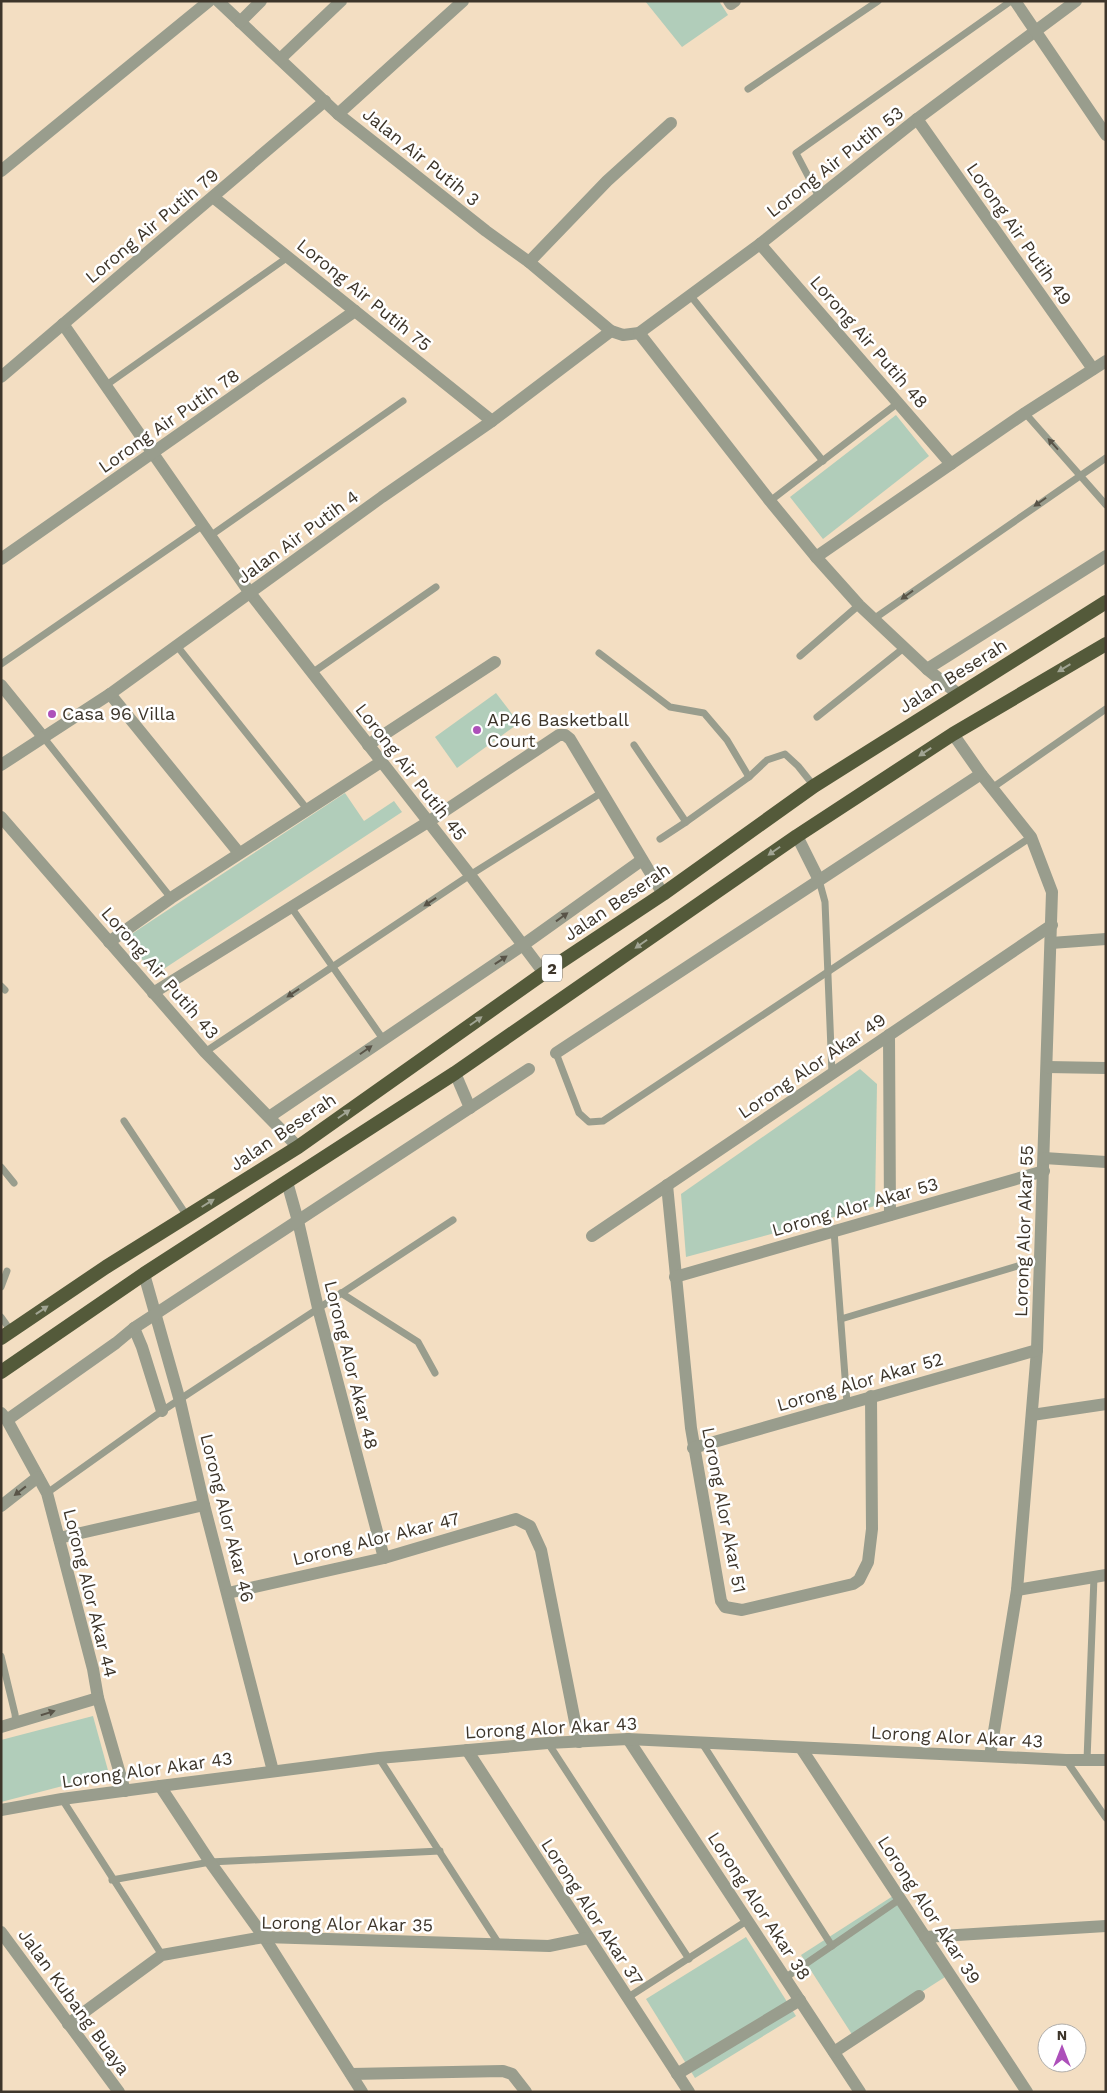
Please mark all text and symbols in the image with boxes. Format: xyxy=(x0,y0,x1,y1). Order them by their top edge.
street label: Lorong Air Putih 53 xyxy=(762,102,907,221)
street label: Jalan Air Putih 3 xyxy=(359,103,484,210)
street label: Lorong Air Putih 49 xyxy=(962,159,1076,309)
street label: Lorong Air Putih 79 xyxy=(81,164,222,287)
street label: Lorong Air Putih 75 xyxy=(293,234,436,355)
street label: Lorong Air Putih 48 xyxy=(806,271,933,412)
street label: Lorong Air Putih 78 xyxy=(94,364,243,477)
one-way arrow xyxy=(1047,437,1058,450)
street label: Jalan Air Putih 4 xyxy=(233,486,362,588)
one-way arrow xyxy=(1033,497,1047,507)
one-way arrow xyxy=(901,590,914,601)
street label: Jalan Beserah xyxy=(895,634,1011,717)
one-way arrow xyxy=(1057,664,1070,673)
street label: Lorong Air Putih 45 xyxy=(351,699,471,844)
place label: Casa 96 Villa xyxy=(62,703,175,724)
marker: Casa 96 Villa xyxy=(46,708,58,720)
place label: AP46 Basketball Court xyxy=(487,709,630,751)
marker: AP46 Basketball Court xyxy=(471,724,483,736)
one-way arrow xyxy=(918,748,931,757)
one-way arrow xyxy=(768,846,781,856)
street label: Jalan Beserah xyxy=(560,858,674,945)
one-way arrow xyxy=(423,897,437,907)
street label: Lorong Air Putih 43 xyxy=(97,902,223,1043)
one-way arrow xyxy=(555,912,569,922)
one-way arrow xyxy=(634,939,648,949)
road number: 2 xyxy=(542,954,562,981)
one-way arrow xyxy=(495,955,508,964)
one-way arrow xyxy=(287,988,300,998)
street label: Lorong Alor Akar 49 xyxy=(734,1008,889,1123)
one-way arrow xyxy=(470,1016,483,1026)
one-way arrow xyxy=(360,1045,373,1055)
street label: Jalan Beserah xyxy=(226,1088,340,1175)
one-way arrow xyxy=(337,1110,350,1120)
street label: Lorong Alor Akar 55 xyxy=(1010,1145,1037,1317)
street label: Lorong Alor Akar 53 xyxy=(769,1173,940,1240)
one-way arrow xyxy=(201,1199,214,1208)
street label: Lorong Alor Akar 48 xyxy=(320,1278,383,1451)
one-way arrow xyxy=(35,1306,48,1315)
street label: Lorong Alor Akar 52 xyxy=(774,1348,945,1415)
street label: Lorong Alor Akar 51 xyxy=(698,1425,751,1595)
street label: Lorong Alor Akar 46 xyxy=(196,1431,259,1604)
one-way arrow xyxy=(14,1486,27,1497)
street label: Lorong Alor Akar 44 xyxy=(59,1506,122,1679)
street label: Lorong Alor Akar 47 xyxy=(290,1508,461,1569)
one-way arrow xyxy=(41,1709,56,1717)
street label: Lorong Alor Akar 43 xyxy=(464,1713,638,1742)
street label: Lorong Alor Akar 43 xyxy=(870,1722,1044,1751)
street label: Lorong Alor Akar 43 xyxy=(60,1747,234,1792)
street label: Lorong Alor Akar 38 xyxy=(704,1828,815,1984)
street label: Lorong Alor Akar 39 xyxy=(874,1832,985,1988)
street label: Lorong Alor Akar 37 xyxy=(537,1834,648,1989)
street label: Lorong Alor Akar 35 xyxy=(261,1912,433,1935)
street label: Jalan Kubang Buaya xyxy=(14,1925,135,2079)
north arrow xyxy=(1037,2023,1087,2073)
text: N xyxy=(1057,2027,1067,2043)

